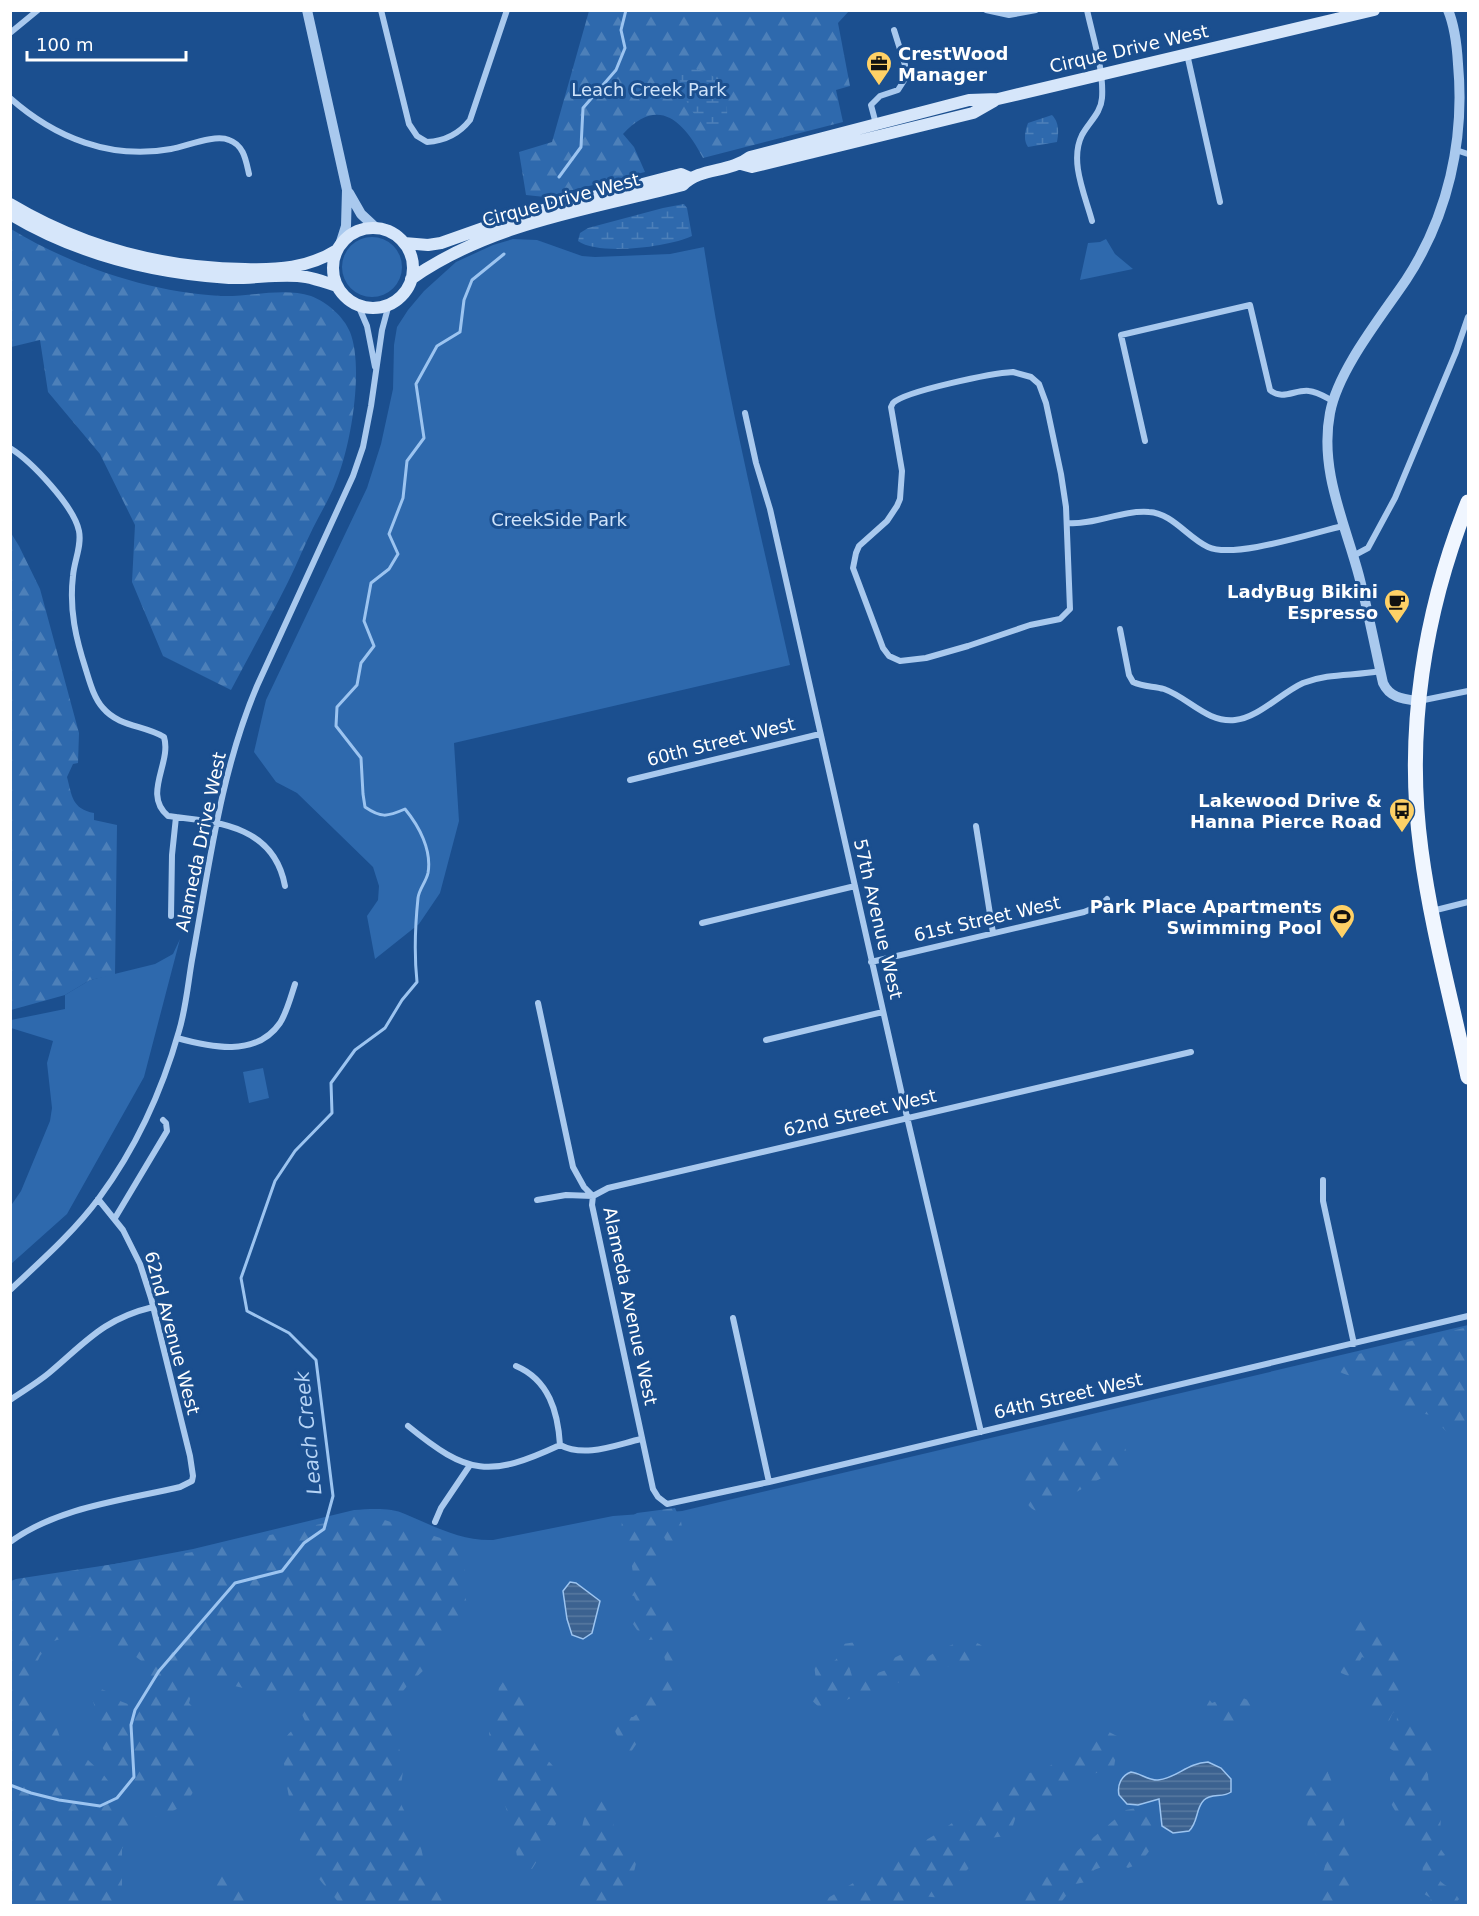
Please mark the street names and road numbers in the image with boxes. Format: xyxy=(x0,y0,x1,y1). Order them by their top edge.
street label: Cirque Drive West xyxy=(1047,20,1210,77)
street label: Cirque Drive West xyxy=(480,168,642,231)
street label: 60th Street West xyxy=(645,713,797,770)
street label: Alameda Drive West xyxy=(171,750,230,934)
street label: 57th Avenue West xyxy=(850,837,907,1001)
street label: 61st Street West xyxy=(912,891,1062,946)
street label: 62nd Street West xyxy=(781,1085,938,1140)
street label: Alameda Avenue West xyxy=(599,1205,662,1407)
street label: 62nd Avenue West xyxy=(141,1249,204,1417)
street label: 64th Street West xyxy=(992,1368,1144,1423)

